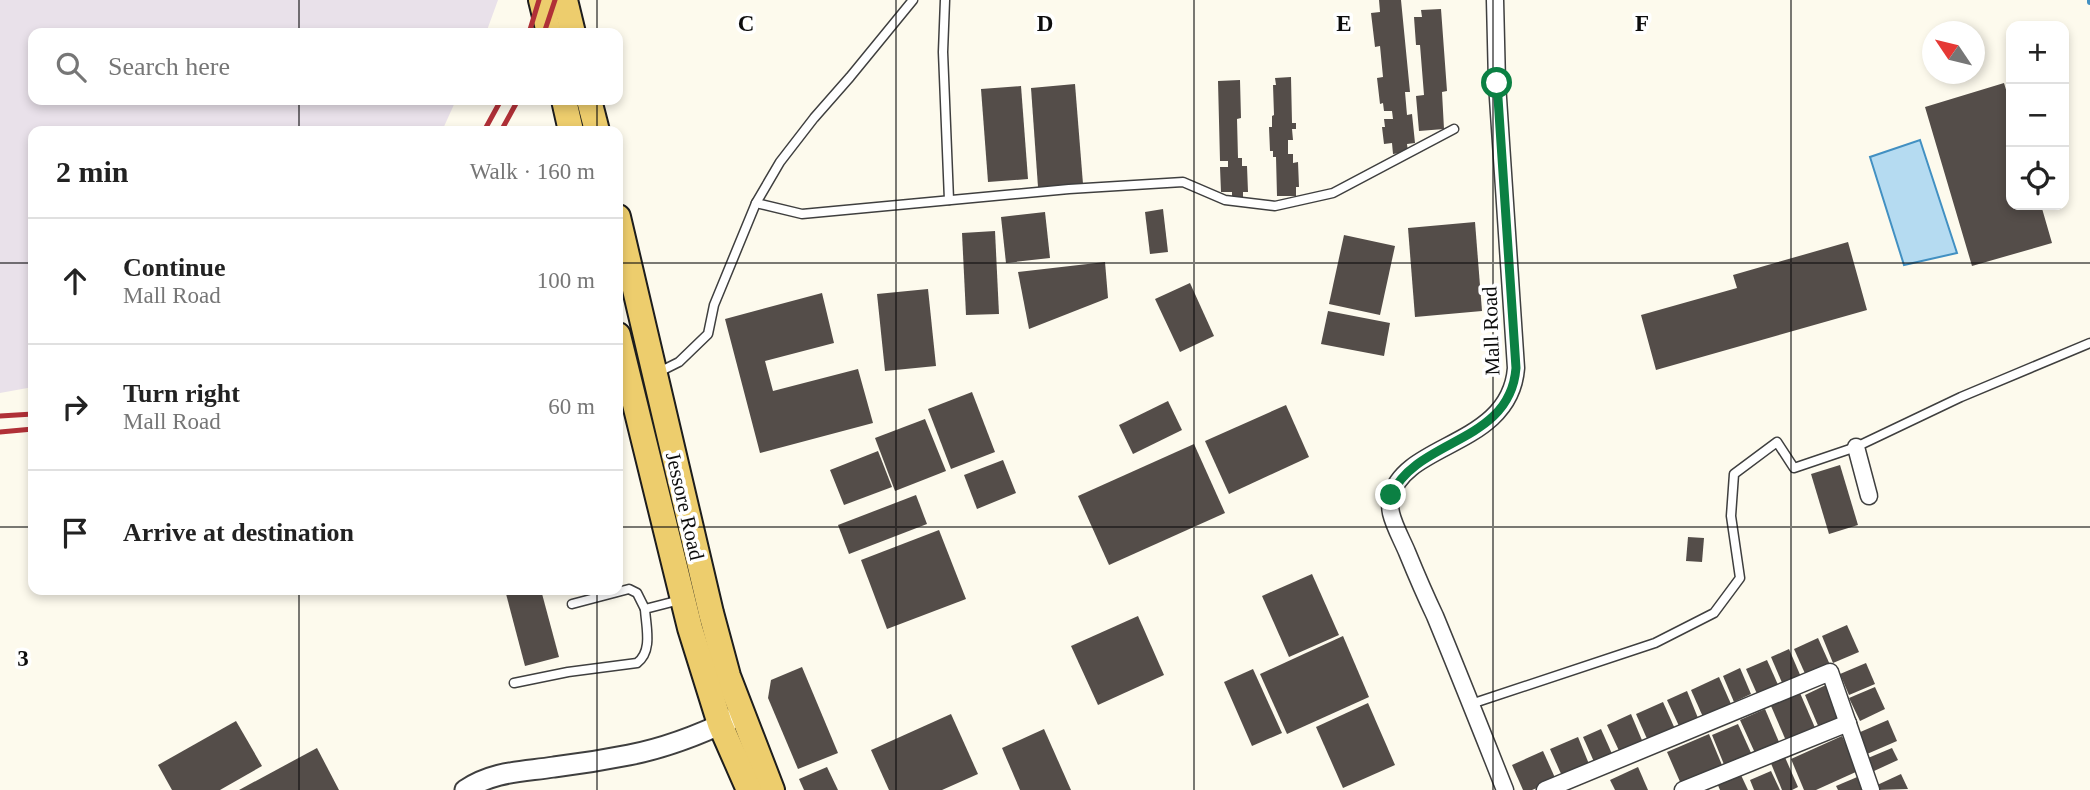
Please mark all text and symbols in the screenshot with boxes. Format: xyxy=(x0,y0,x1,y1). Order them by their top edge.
text: C xyxy=(738,11,754,36)
text: D xyxy=(1037,11,1053,36)
text: E xyxy=(1336,11,1352,36)
text: F xyxy=(1635,11,1649,36)
north arrow xyxy=(1922,21,1985,84)
map controls xyxy=(2006,21,2069,210)
button: + xyxy=(2006,21,2069,84)
search box xyxy=(28,28,623,105)
icon: search xyxy=(52,48,90,86)
text: Search here xyxy=(108,52,230,81)
route start xyxy=(1481,67,1512,98)
button: − xyxy=(2006,84,2069,147)
button: locate xyxy=(2006,147,2069,210)
text: 2 min xyxy=(56,155,129,188)
text: Walk · 160 m xyxy=(470,159,595,184)
text: Continue xyxy=(123,253,226,282)
icon: ahead xyxy=(56,262,94,300)
text: 100 m xyxy=(537,268,595,293)
text: Mall Road xyxy=(123,283,221,308)
street label: Mall Road xyxy=(1477,285,1505,376)
text: Turn right xyxy=(123,379,240,408)
icon: right xyxy=(56,388,94,426)
text: 60 m xyxy=(548,394,595,419)
text: Mall Road xyxy=(123,409,221,434)
street label: Jessore Road xyxy=(661,450,709,563)
route end xyxy=(1375,479,1406,510)
icon: arrive xyxy=(56,514,94,552)
text: Arrive at destination xyxy=(123,518,354,547)
text: 3 xyxy=(17,646,29,671)

